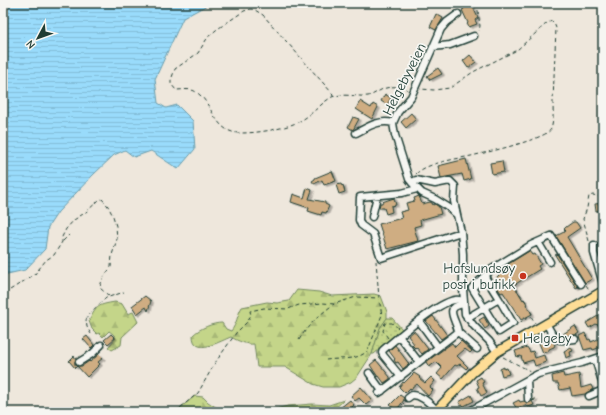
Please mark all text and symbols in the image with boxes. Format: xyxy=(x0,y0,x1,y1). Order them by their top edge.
north arrow xyxy=(18,18,58,58)
text: N xyxy=(24,37,38,51)
street label: Helgebyveien xyxy=(379,40,430,118)
place label: Hafslundsøy post i butikk xyxy=(443,260,516,293)
marker: Hafslundsøy post i butikk xyxy=(518,271,528,281)
place label: Helgeby xyxy=(523,330,572,347)
marker: Helgeby xyxy=(510,333,520,343)

